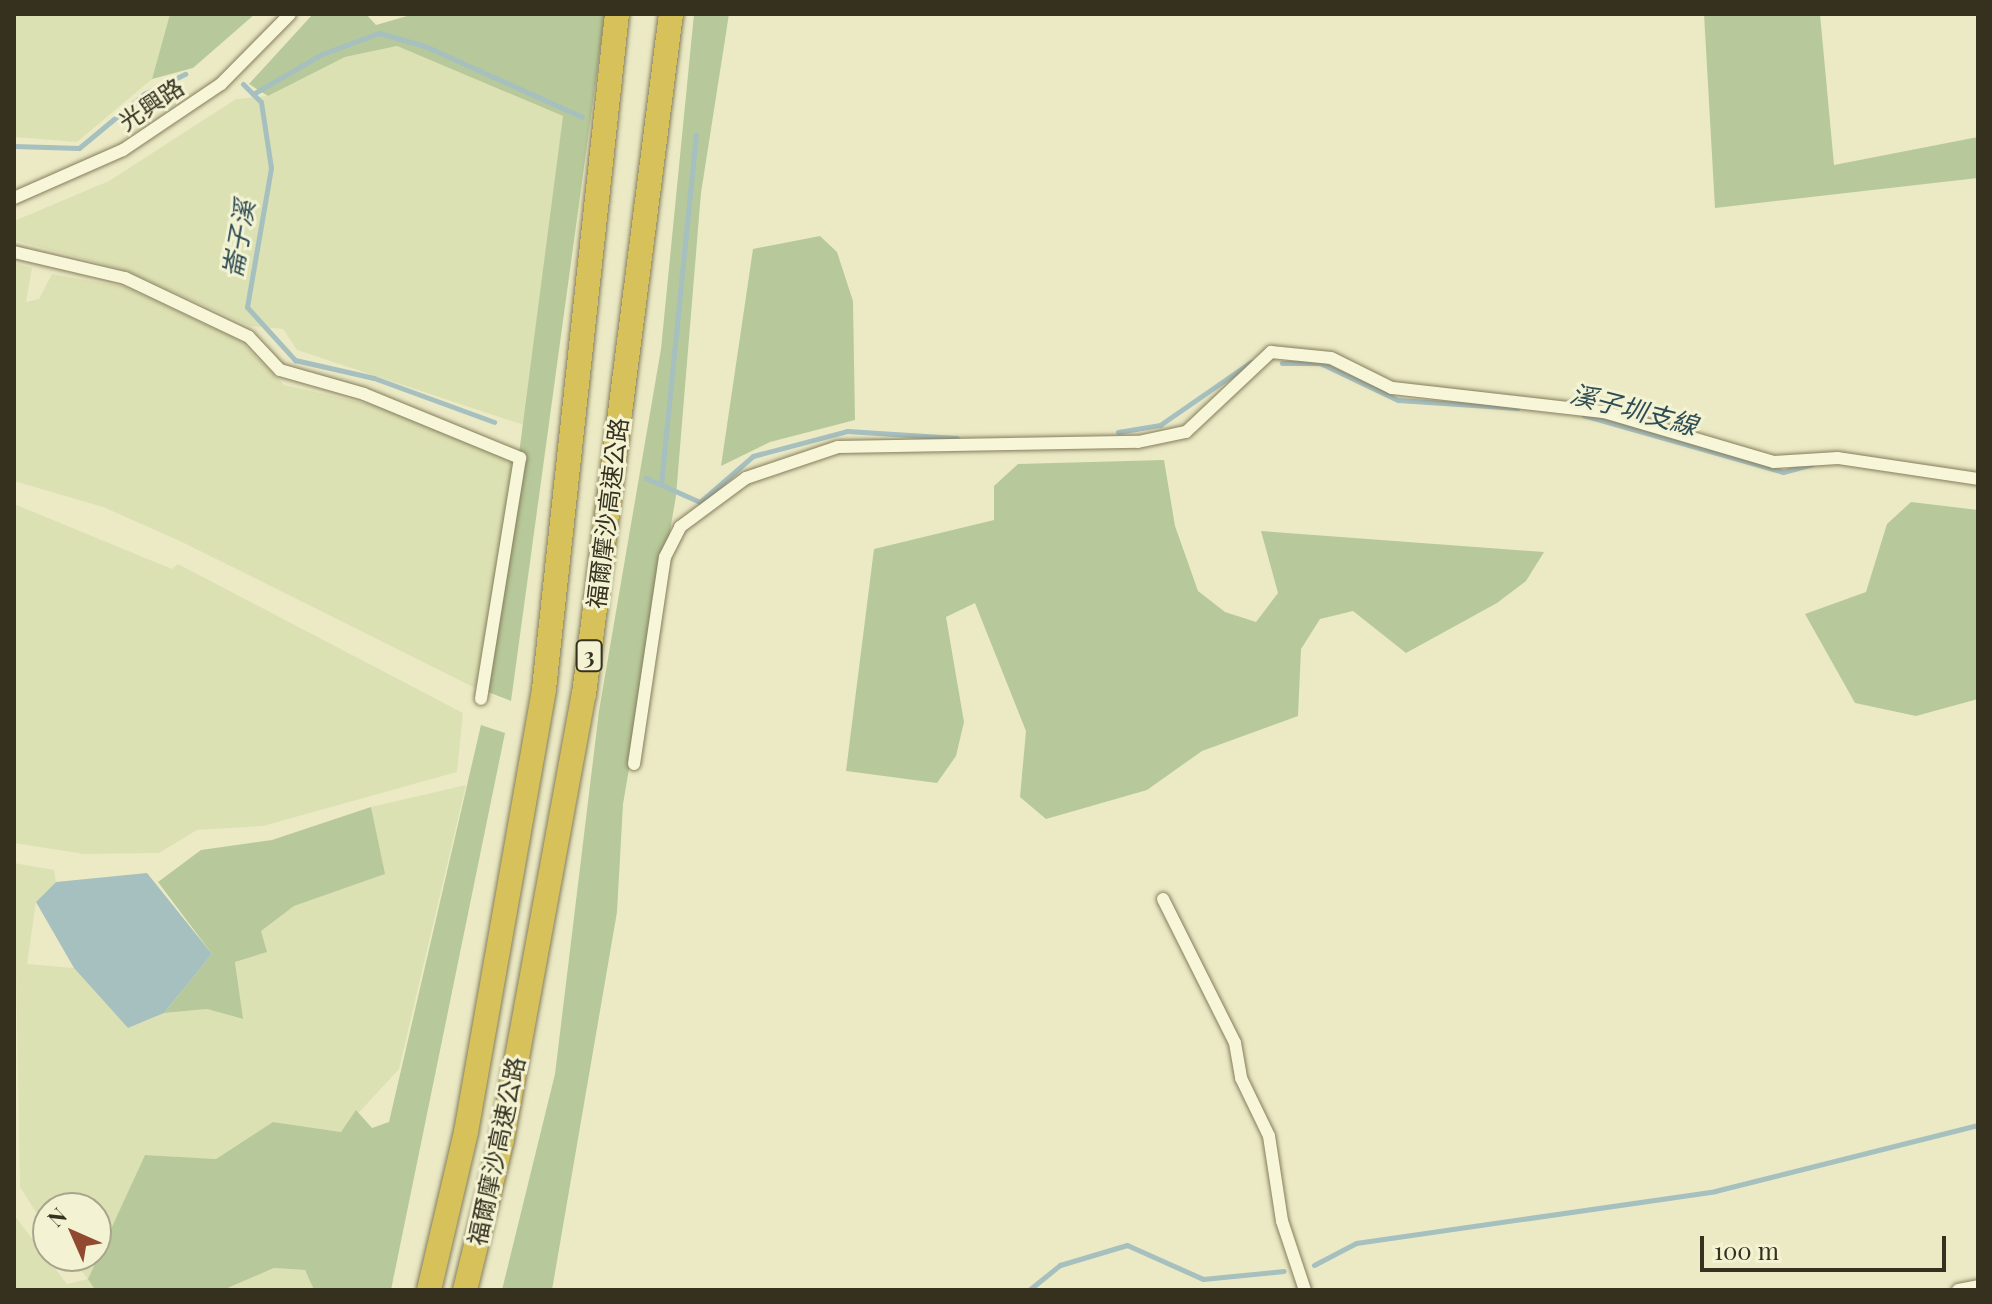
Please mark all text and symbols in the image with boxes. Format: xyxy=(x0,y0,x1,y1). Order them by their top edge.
street label: 光興路 xyxy=(113,72,189,136)
water label: 崙子溪 xyxy=(216,198,260,280)
water label: 溪子圳支線 xyxy=(1567,377,1701,441)
street label: 福爾摩沙高速公路 xyxy=(581,416,633,610)
road number: 3 xyxy=(575,638,603,674)
street label: 福爾摩沙高速公路 xyxy=(462,1054,530,1248)
north arrow xyxy=(32,1192,112,1272)
text: N xyxy=(40,1200,73,1233)
scale bar xyxy=(1704,1220,1950,1270)
text: 100 m xyxy=(1714,1234,1779,1266)

